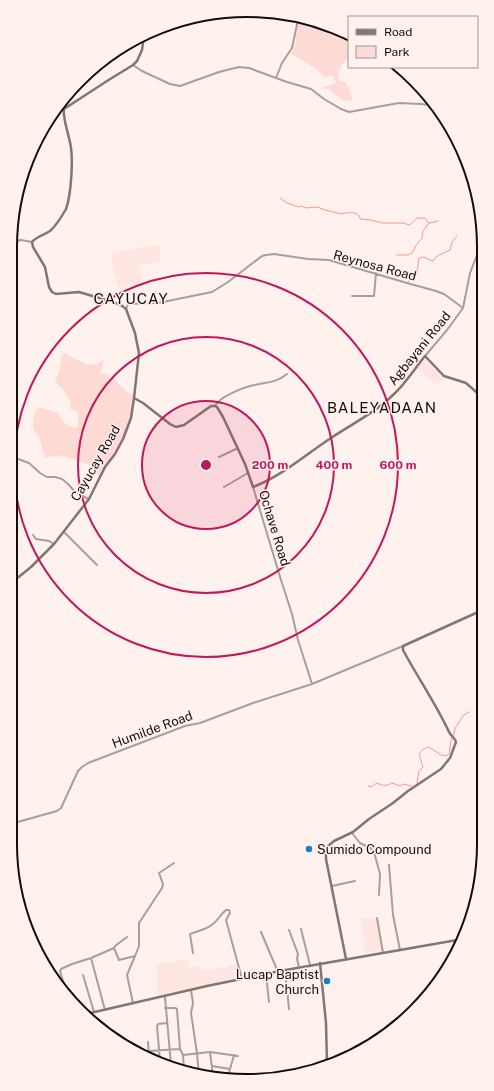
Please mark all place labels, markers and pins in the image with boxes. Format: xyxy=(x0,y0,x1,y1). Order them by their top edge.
centre of rings xyxy=(199,458,213,472)
place label: Sumido Compound xyxy=(317,842,431,857)
marker: Sumido Compound xyxy=(304,844,314,854)
place label: Lucap Baptist Church xyxy=(236,967,319,997)
marker: Lucap Baptist Church xyxy=(322,976,332,986)

